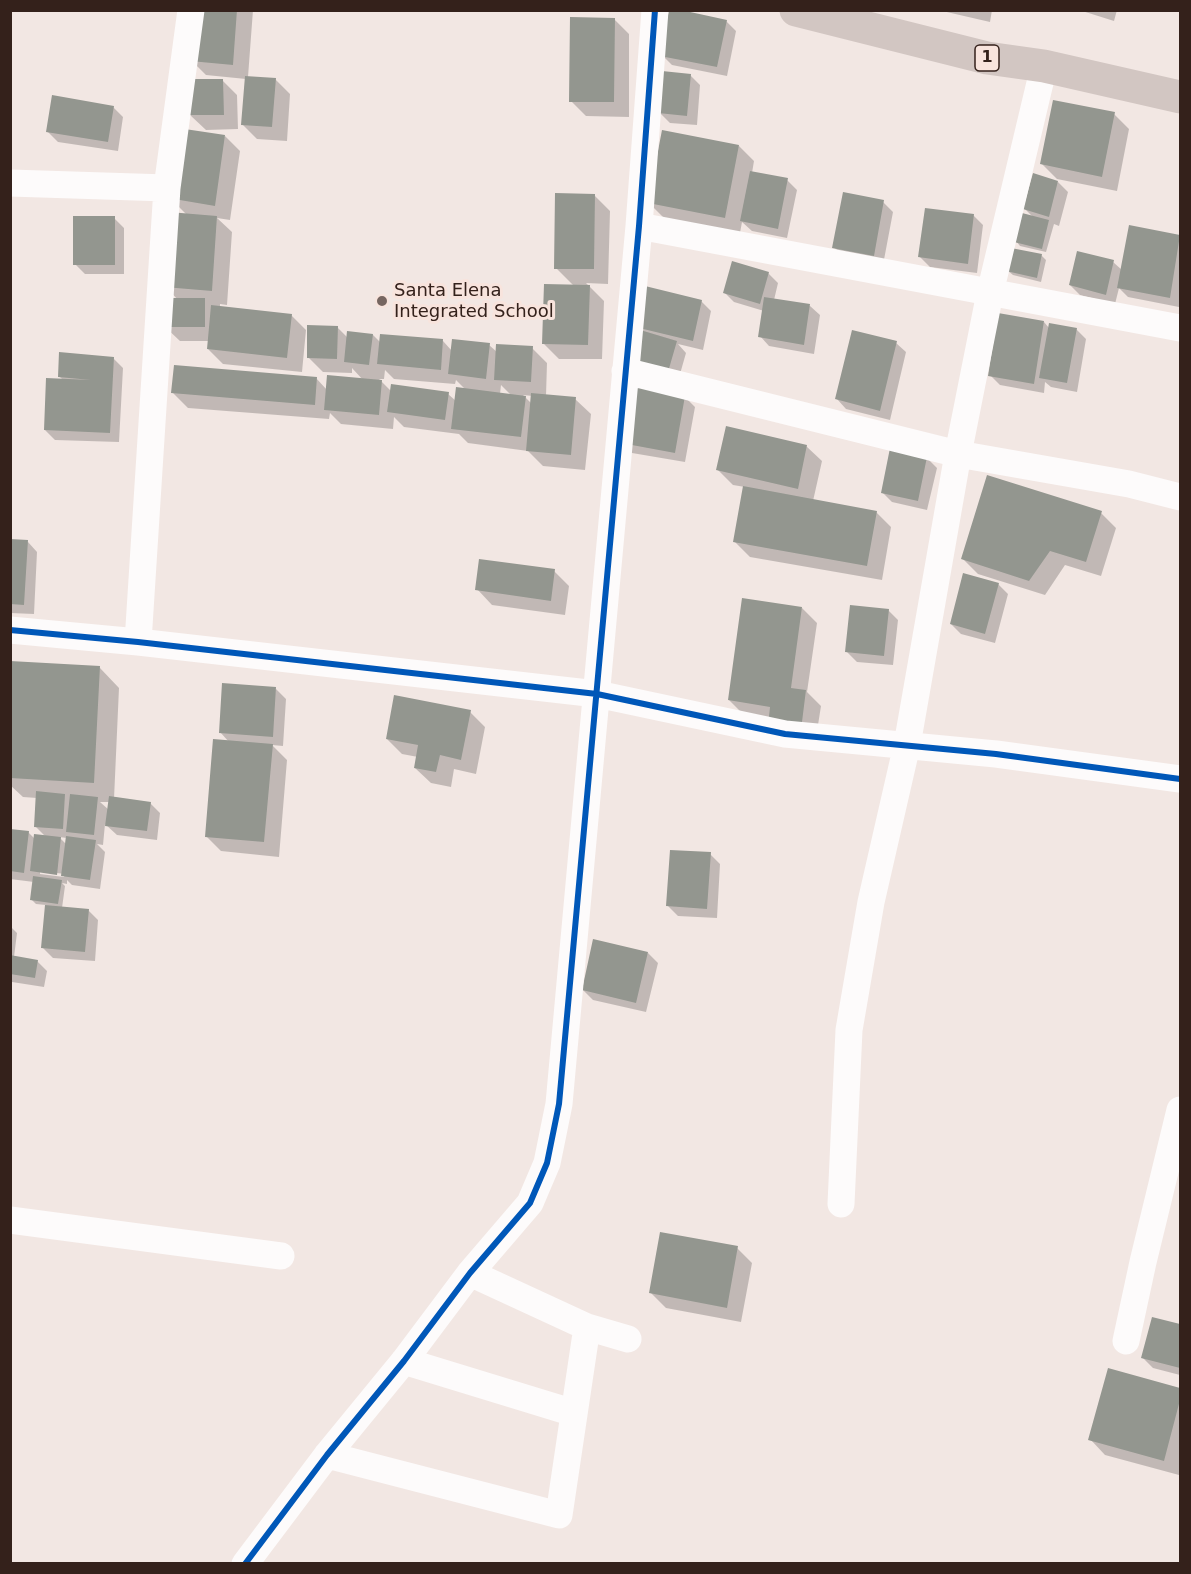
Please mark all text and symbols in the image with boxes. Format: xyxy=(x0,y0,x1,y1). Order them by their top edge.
road number: 1 xyxy=(975,45,999,71)
place label: Santa Elena Integrated School xyxy=(394,280,554,322)
marker: Santa Elena Integrated School xyxy=(375,294,389,308)

